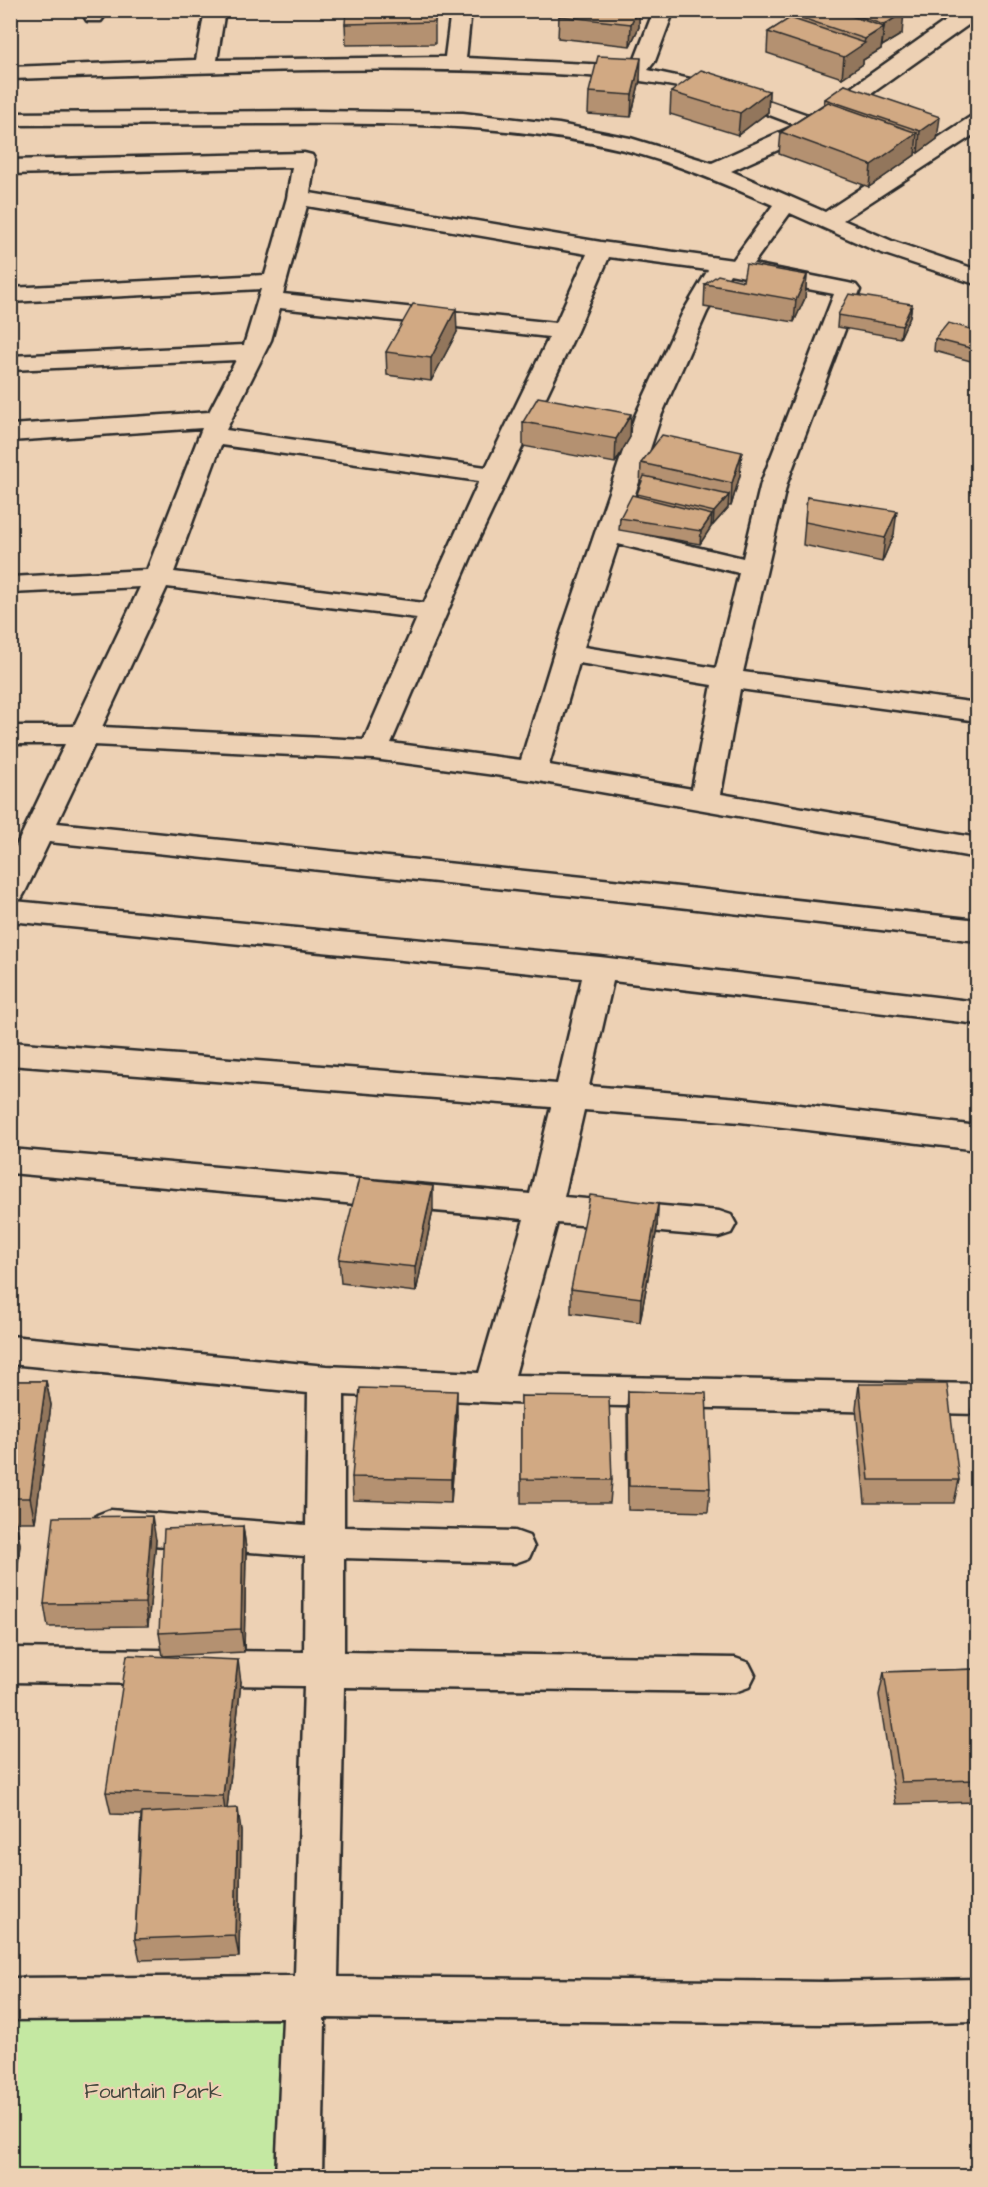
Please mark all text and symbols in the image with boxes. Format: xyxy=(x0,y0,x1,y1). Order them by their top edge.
park label: Fountain Park xyxy=(84,2077,222,2106)

